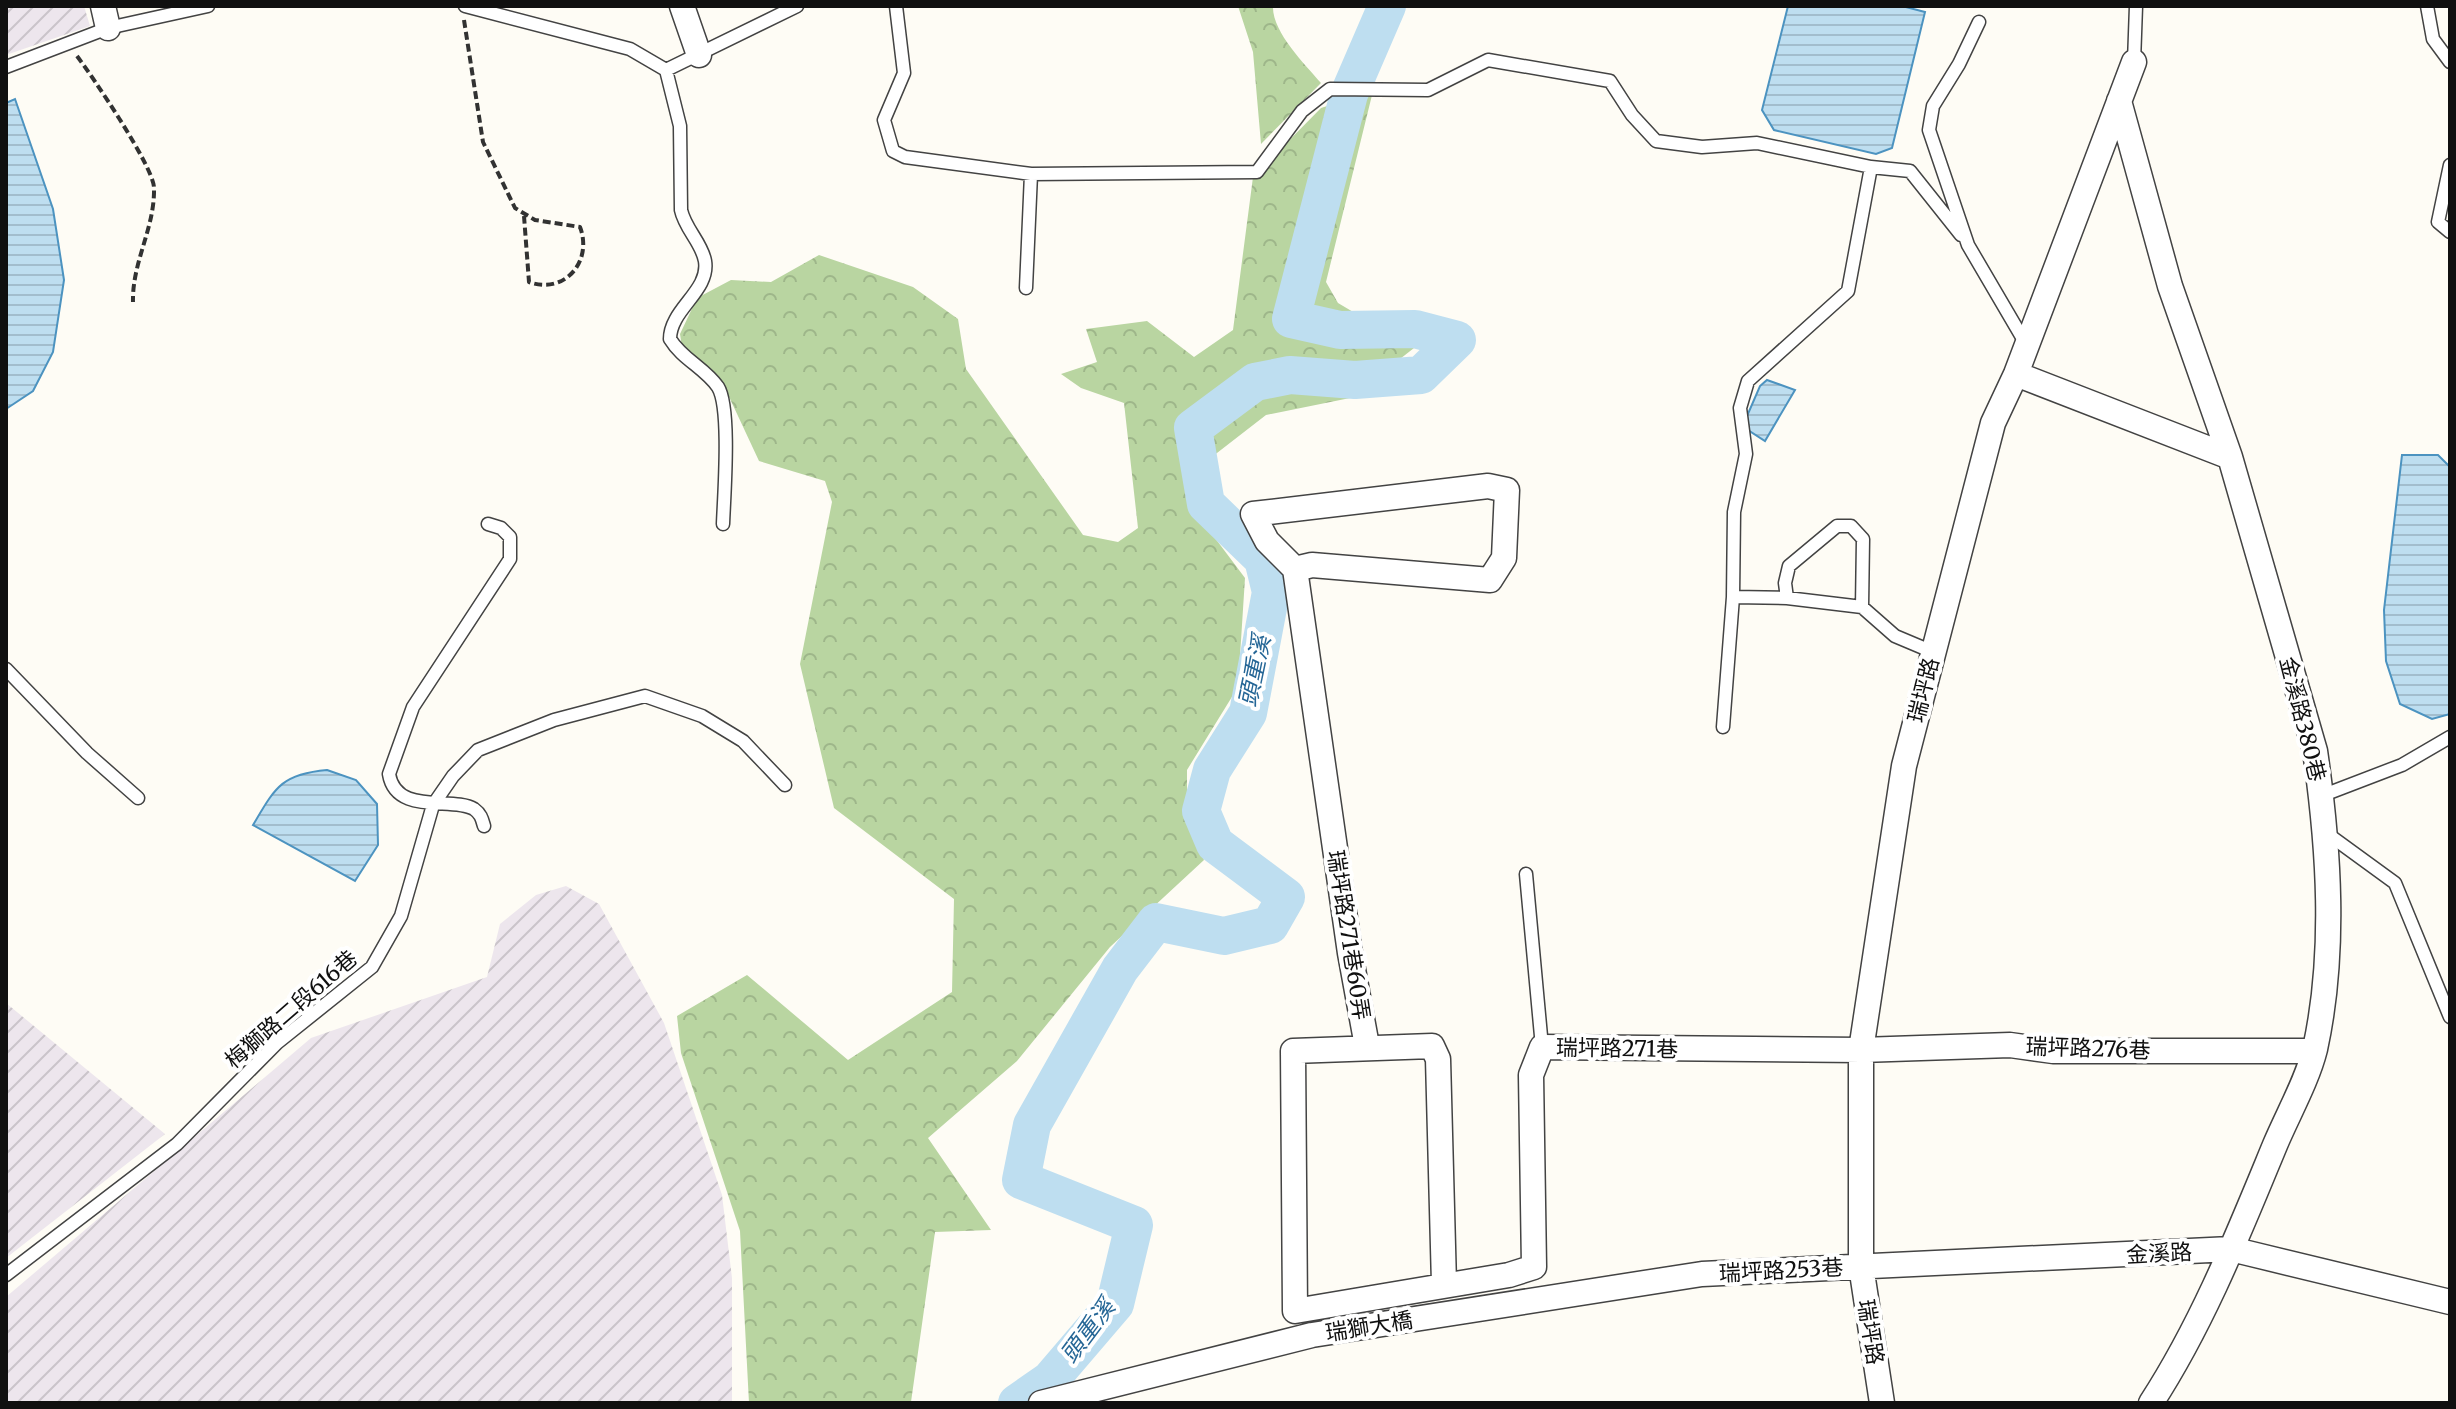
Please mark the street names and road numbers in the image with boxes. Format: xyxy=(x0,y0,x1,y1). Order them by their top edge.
street label: 金溪路380巷 xyxy=(2274,654,2332,784)
street label: 瑞坪路 xyxy=(1901,655,1945,725)
street label: 瑞坪路271巷60弄 xyxy=(1322,848,1376,1022)
street label: 梅獅路二段616巷 xyxy=(219,944,363,1074)
street label: 瑞坪路276巷 xyxy=(2025,1032,2151,1064)
street label: 瑞坪路271巷 xyxy=(1556,1033,1678,1063)
street label: 金溪路 xyxy=(2125,1237,2193,1269)
street label: 瑞坪路253巷 xyxy=(1718,1253,1844,1287)
street label: 瑞坪路 xyxy=(1852,1297,1890,1367)
street label: 瑞獅大橋 xyxy=(1323,1305,1415,1347)

